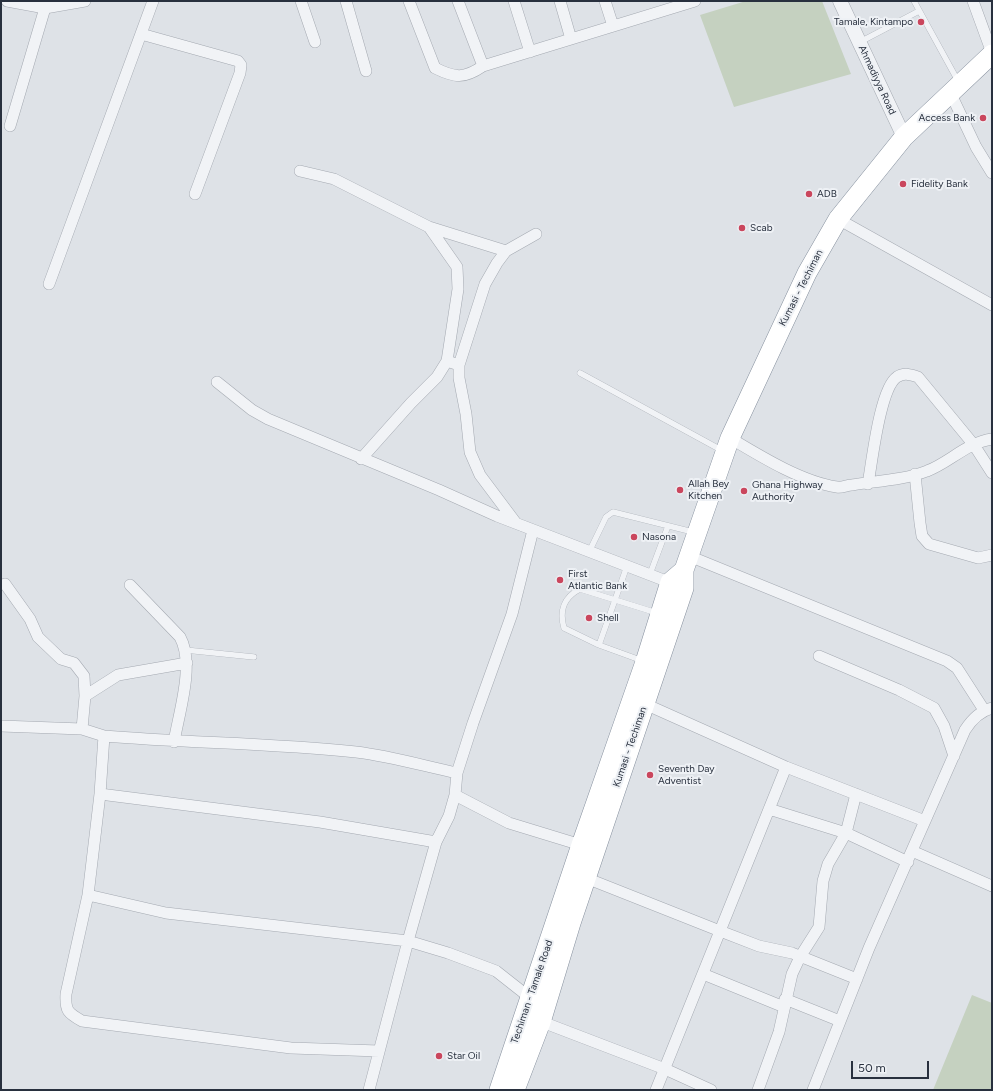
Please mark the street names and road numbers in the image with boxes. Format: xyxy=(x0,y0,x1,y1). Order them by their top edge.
street label: Ahmadiyya Road xyxy=(856,43,898,117)
street label: Kumasi - Techiman xyxy=(777,248,825,328)
street label: Kumasi - Techiman xyxy=(611,705,649,789)
street label: Techiman - Tamale Road xyxy=(509,939,555,1045)

